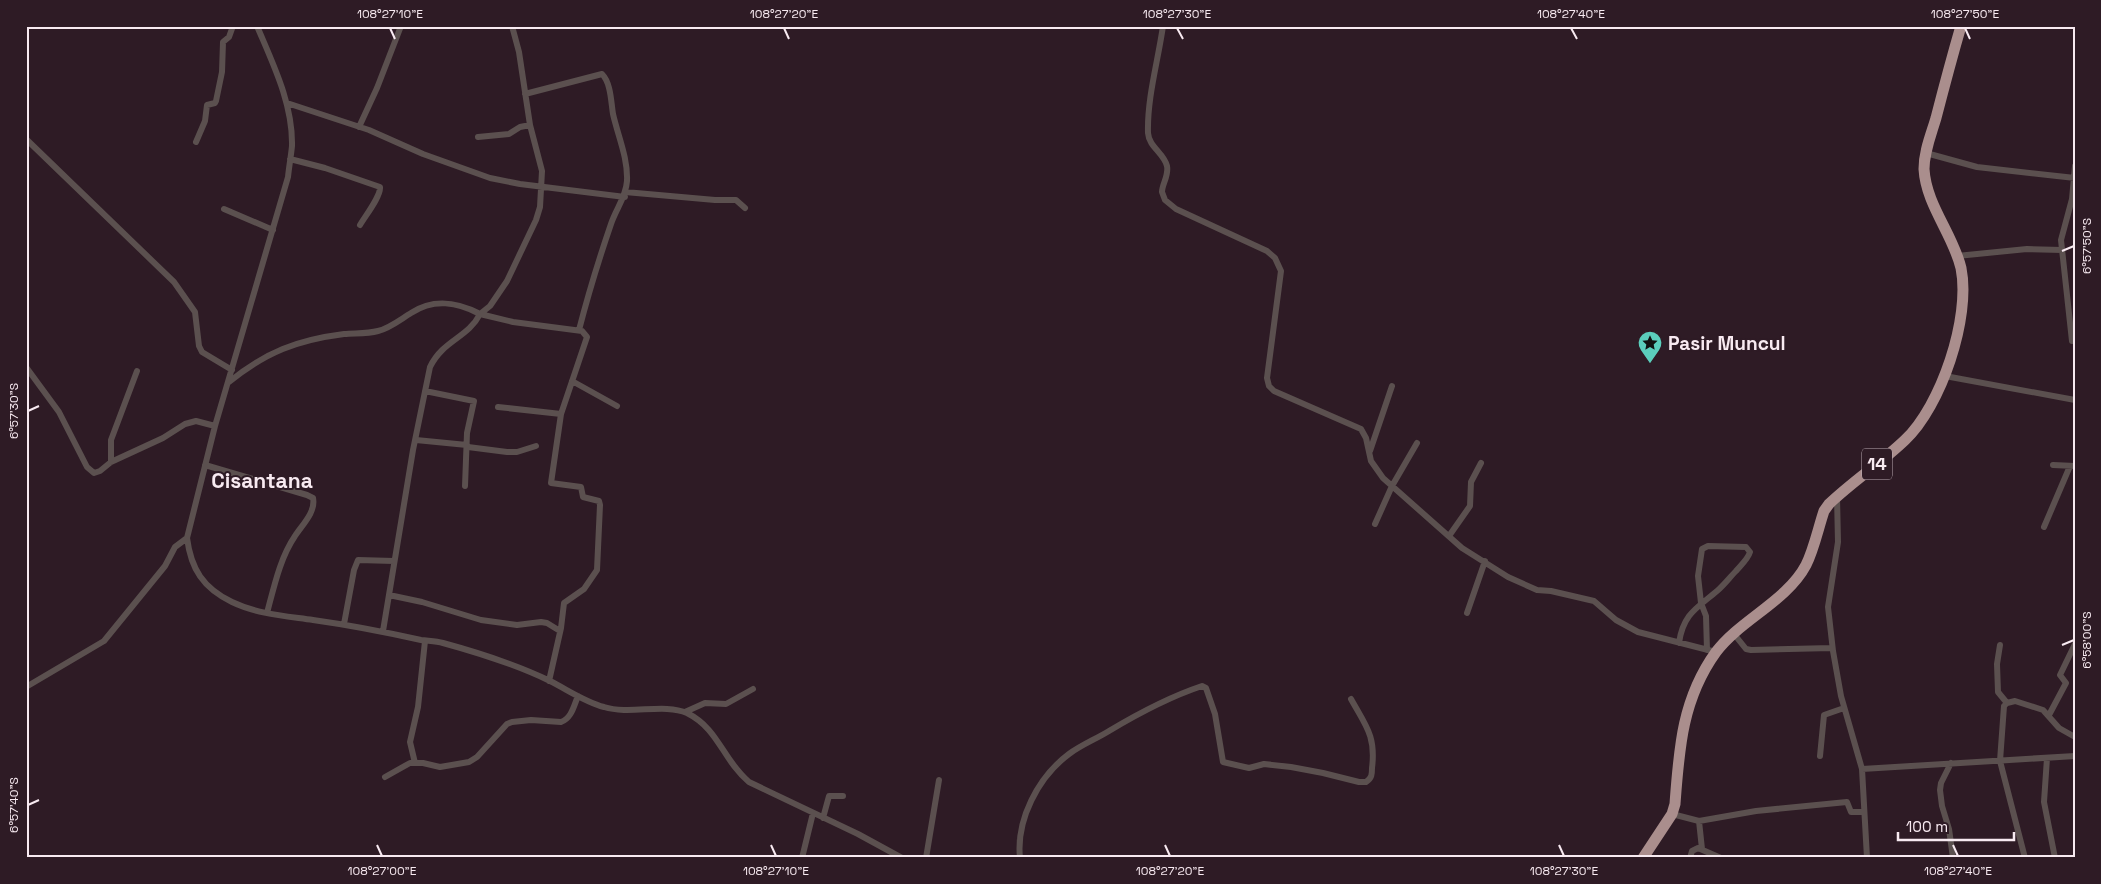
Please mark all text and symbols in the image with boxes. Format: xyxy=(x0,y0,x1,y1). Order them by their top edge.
text: 108°27'10"E xyxy=(357,6,423,22)
text: 108°27'20"E xyxy=(750,6,818,22)
text: 108°27'30"E xyxy=(1143,6,1211,22)
text: 108°27'40"E xyxy=(1537,6,1605,22)
text: 108°27'50"E xyxy=(1931,6,1999,22)
text: 6°57'50"S xyxy=(2079,218,2095,274)
place icon: Pasir Muncul xyxy=(1637,330,1663,364)
place label: Pasir Muncul xyxy=(1668,331,1786,356)
text: 6°57'30"S xyxy=(6,383,22,439)
road number: 14 xyxy=(1862,448,1892,479)
district label: Cisantana xyxy=(211,467,313,494)
text: 6°58'00"S xyxy=(2079,611,2095,669)
text: 6°57'40"S xyxy=(6,777,22,833)
scale bar xyxy=(1898,809,2015,841)
text: 100 m xyxy=(1906,817,1948,836)
text: 108°27'00"E xyxy=(348,863,417,879)
text: 108°27'10"E xyxy=(743,863,809,879)
text: 108°27'20"E xyxy=(1136,863,1204,879)
text: 108°27'30"E xyxy=(1530,863,1598,879)
text: 108°27'40"E xyxy=(1924,863,1992,879)

